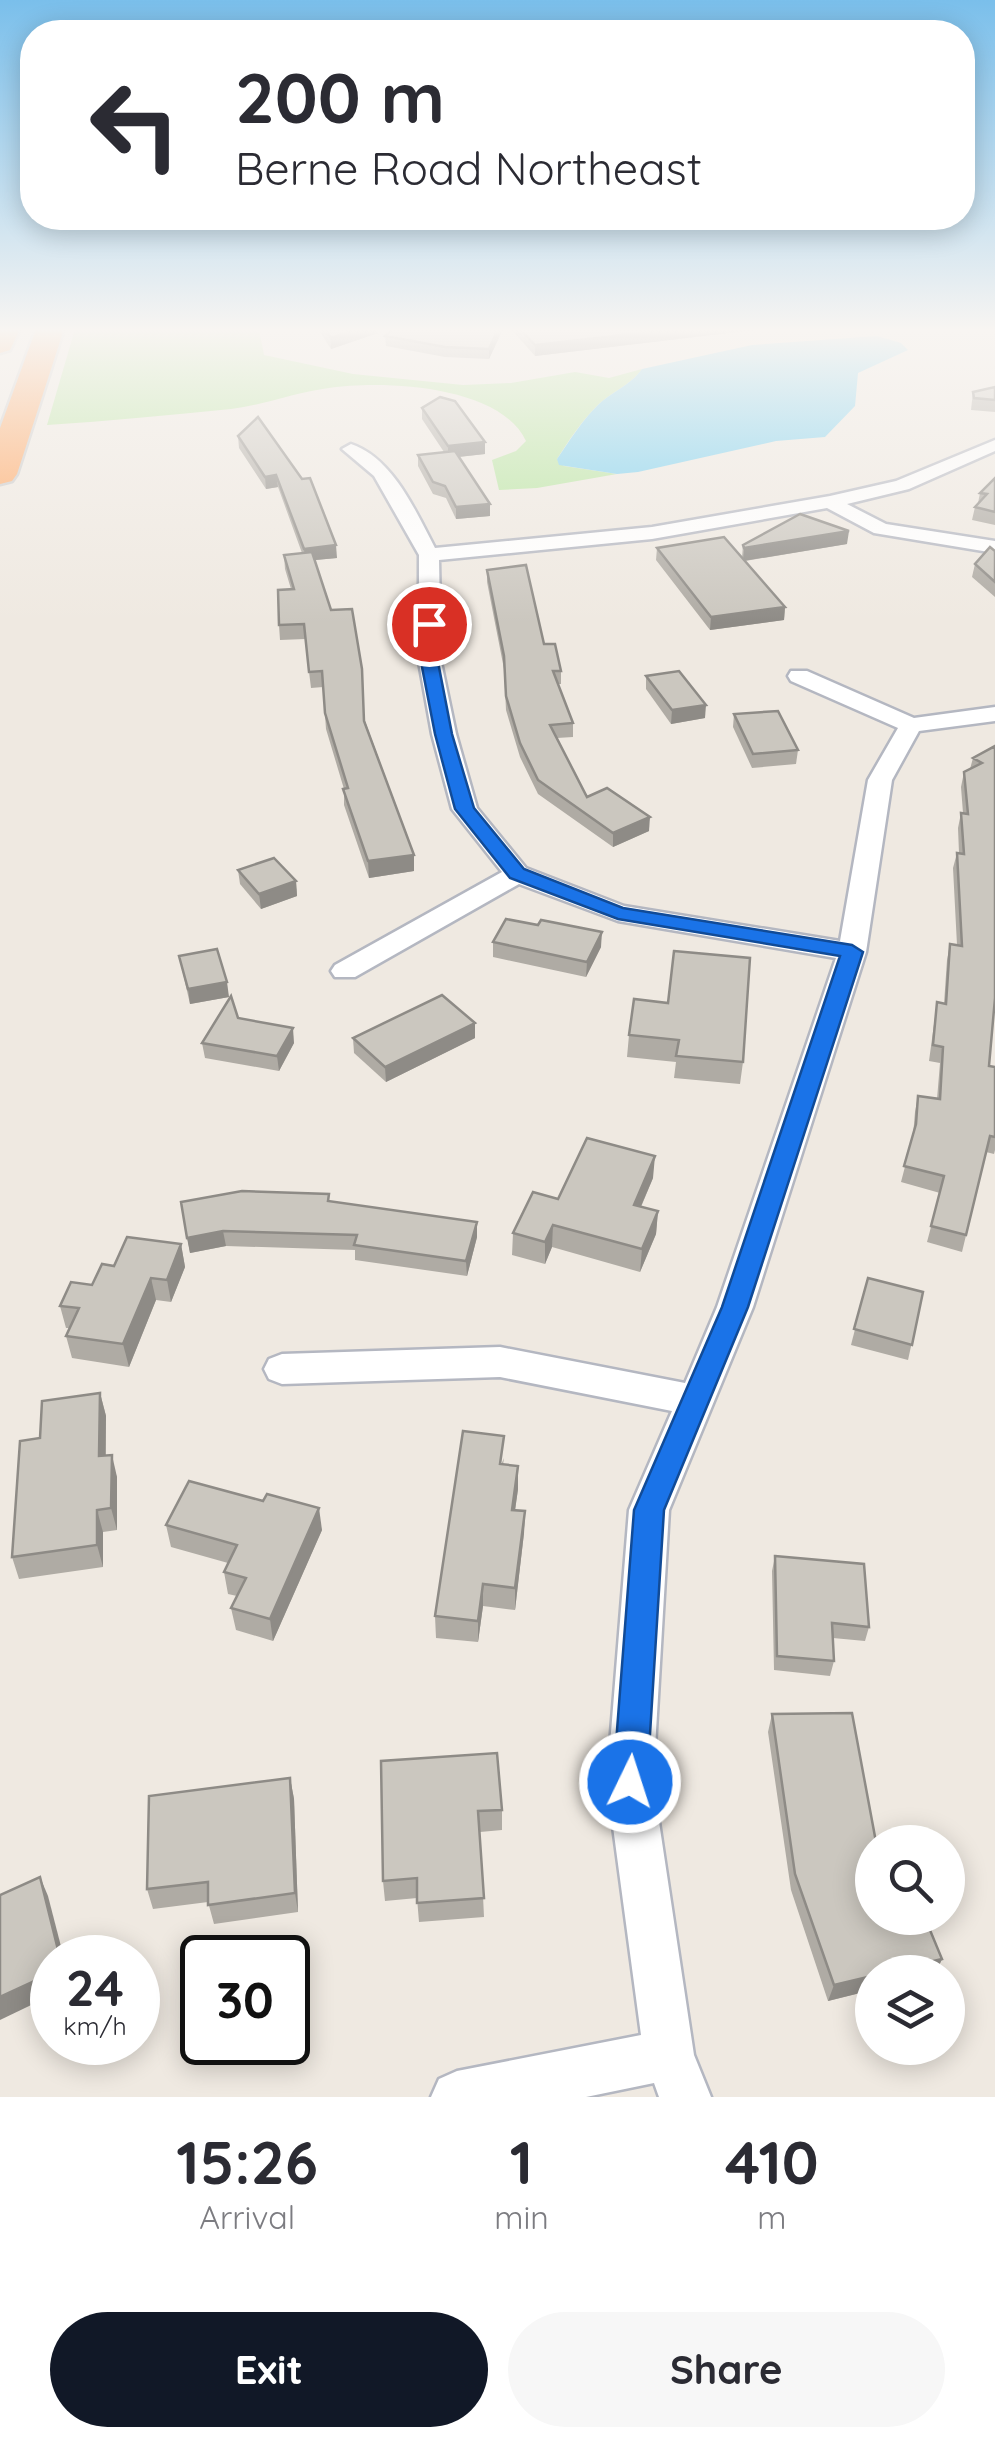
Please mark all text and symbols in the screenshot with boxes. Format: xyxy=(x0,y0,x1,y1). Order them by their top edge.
text: 200 m xyxy=(235,53,445,141)
icon: left xyxy=(70,60,200,190)
text: Berne Road Northeast xyxy=(235,140,702,196)
pin xyxy=(387,582,472,667)
icon: arrive xyxy=(402,597,457,652)
position arrow xyxy=(578,1730,682,1834)
map controls xyxy=(855,1825,965,2065)
button: search xyxy=(855,1825,965,1935)
speed limit sign: 30 xyxy=(180,1935,310,2065)
button: layers xyxy=(855,1955,965,2065)
text: 24 xyxy=(66,1956,124,2019)
text: km/h xyxy=(63,2010,127,2041)
text: 15:26 xyxy=(176,2124,318,2199)
text: 1 xyxy=(510,2124,533,2199)
text: 410 xyxy=(725,2124,819,2199)
text: Arrival xyxy=(199,2197,295,2237)
text: min xyxy=(494,2197,549,2237)
text: m xyxy=(757,2197,786,2237)
button: Exit xyxy=(50,2312,488,2427)
button: Share xyxy=(508,2312,945,2427)

